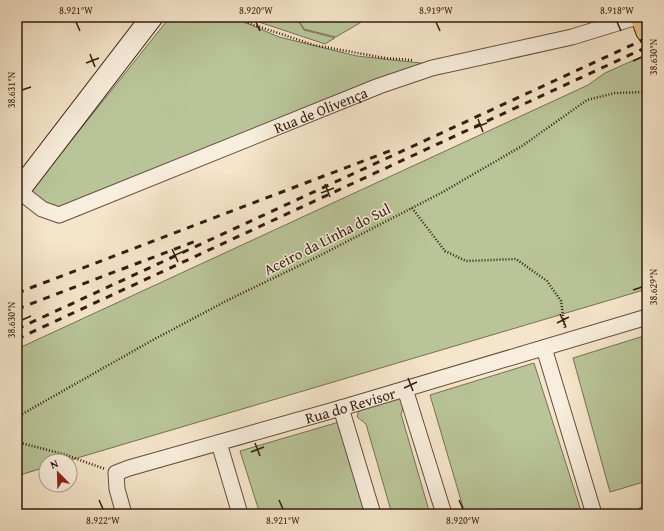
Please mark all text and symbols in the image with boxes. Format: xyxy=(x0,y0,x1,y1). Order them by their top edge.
text: 8.921°W xyxy=(59,3,93,18)
text: 8.920°W xyxy=(239,3,273,18)
text: 8.919°W xyxy=(419,3,453,18)
text: 8.918°W xyxy=(600,3,634,18)
text: 38.630°N xyxy=(646,38,661,75)
text: 38.631°N xyxy=(4,71,19,108)
street label: Rua de Olivença xyxy=(270,81,370,138)
street label: Aceiro da Linha do Sul xyxy=(260,198,394,280)
text: 38.629°N xyxy=(646,268,661,305)
text: 38.630°N xyxy=(4,301,19,338)
street label: Rua do Revisor xyxy=(303,382,398,428)
north arrow xyxy=(38,453,78,493)
text: N xyxy=(48,455,61,473)
text: 8.922°W xyxy=(86,513,120,528)
text: 8.921°W xyxy=(266,513,300,528)
text: 8.920°W xyxy=(446,513,480,528)

